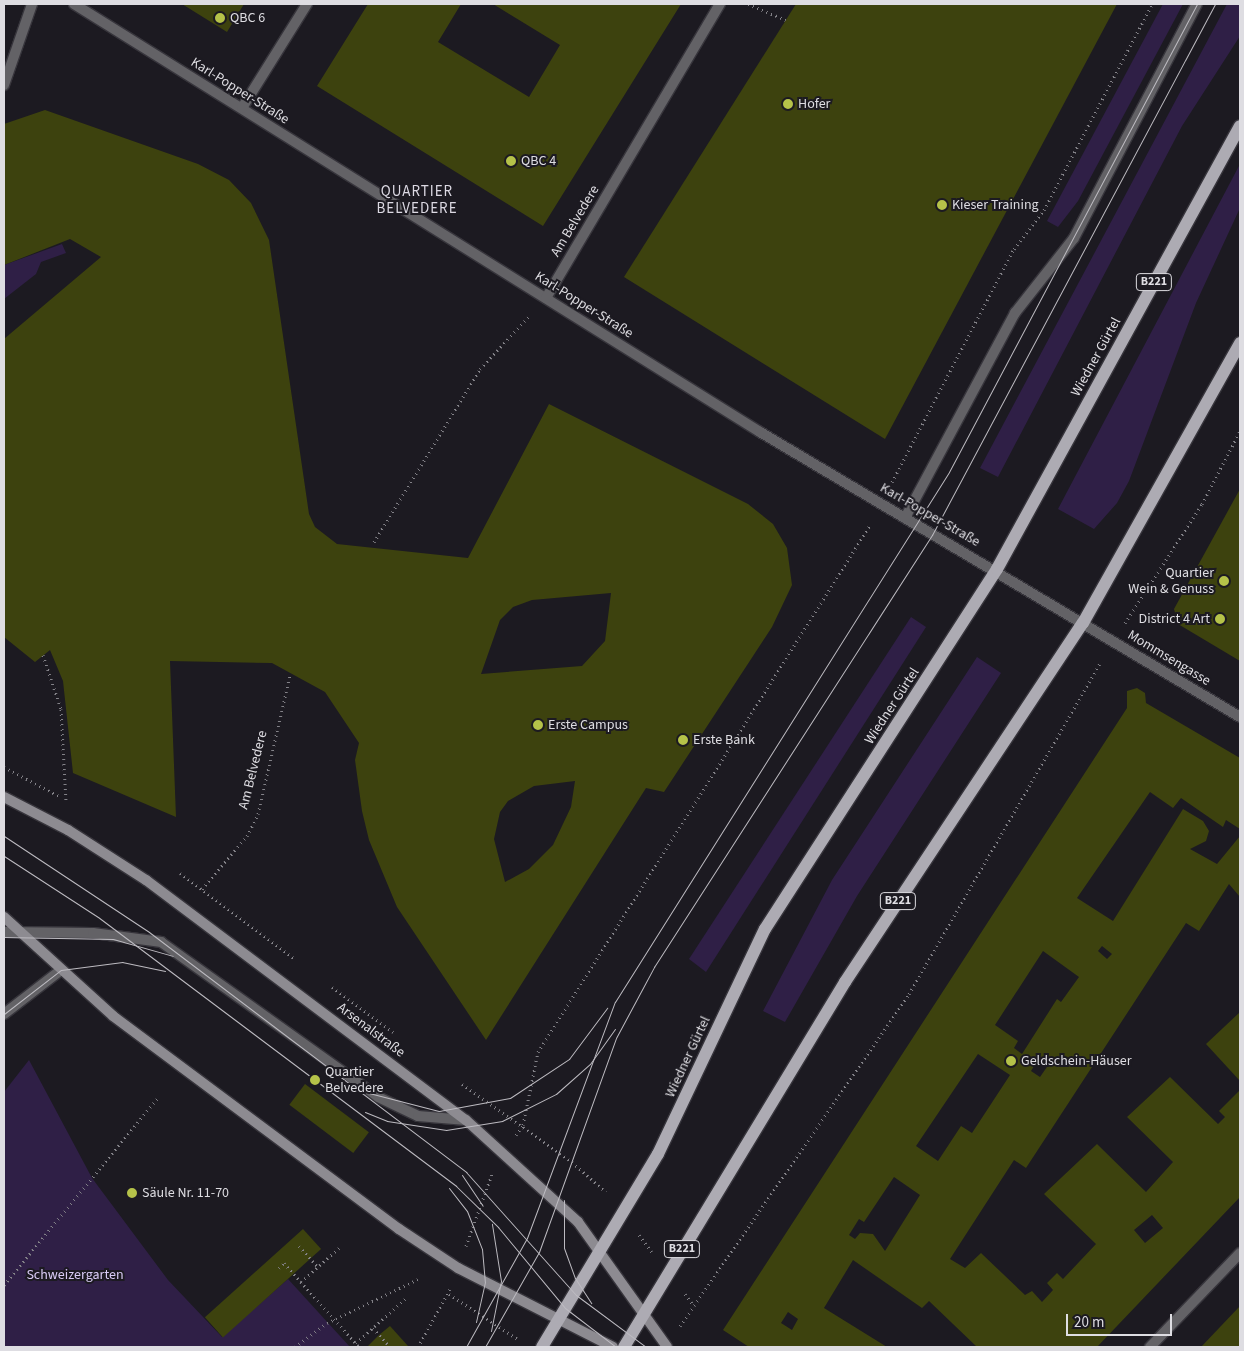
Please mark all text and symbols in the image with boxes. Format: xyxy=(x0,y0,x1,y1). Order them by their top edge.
place label: QBC 6 xyxy=(230,10,265,26)
marker: QBC 6 xyxy=(214,12,226,24)
street label: Karl-Popper-Straße xyxy=(188,54,292,128)
place label: Hofer xyxy=(798,96,830,112)
marker: Hofer xyxy=(782,98,794,110)
place label: QBC 4 xyxy=(521,153,556,169)
marker: QBC 4 xyxy=(505,155,517,167)
district label: QUARTIER BELVEDERE xyxy=(375,182,459,217)
street label: Am Belvedere xyxy=(547,182,603,260)
place label: Kieser Training xyxy=(952,197,1039,213)
marker: Kieser Training xyxy=(936,199,948,211)
street label: Karl-Popper-Straße xyxy=(532,268,636,342)
road number: B221 xyxy=(1135,272,1173,292)
street label: Wiedner Gürtel xyxy=(1067,315,1125,399)
street label: Karl-Popper-Straße xyxy=(877,480,983,550)
place label: Quartier Wein & Genuss xyxy=(1128,565,1214,598)
marker: Quartier Wein & Genuss xyxy=(1218,575,1230,587)
place label: District 4 Art xyxy=(1139,611,1210,627)
marker: District 4 Art xyxy=(1214,613,1226,625)
street label: Mommsengasse xyxy=(1124,627,1214,689)
street label: Wiedner Gürtel xyxy=(861,665,923,747)
place label: Erste Campus xyxy=(548,717,628,733)
marker: Erste Campus xyxy=(532,719,544,731)
street label: Am Belvedere xyxy=(235,729,271,811)
place label: Erste Bank xyxy=(693,732,755,748)
marker: Erste Bank xyxy=(677,734,689,746)
road number: B221 xyxy=(879,891,917,910)
street label: Arsenalstraße xyxy=(334,999,408,1061)
street label: Wiedner Gürtel xyxy=(662,1014,714,1100)
place label: Geldschein-Häuser xyxy=(1021,1053,1132,1069)
marker: Geldschein-Häuser xyxy=(1005,1055,1017,1067)
place label: Quartier Belvedere xyxy=(325,1064,384,1096)
marker: Quartier Belvedere xyxy=(309,1074,321,1086)
place label: Säule Nr. 11-70 xyxy=(142,1185,229,1201)
marker: Säule Nr. 11-70 xyxy=(126,1187,138,1199)
road number: B221 xyxy=(663,1240,701,1258)
park label: Schweizergarten xyxy=(26,1267,124,1283)
scale bar xyxy=(1069,1304,1175,1336)
text: 20 m xyxy=(1074,1312,1104,1333)

